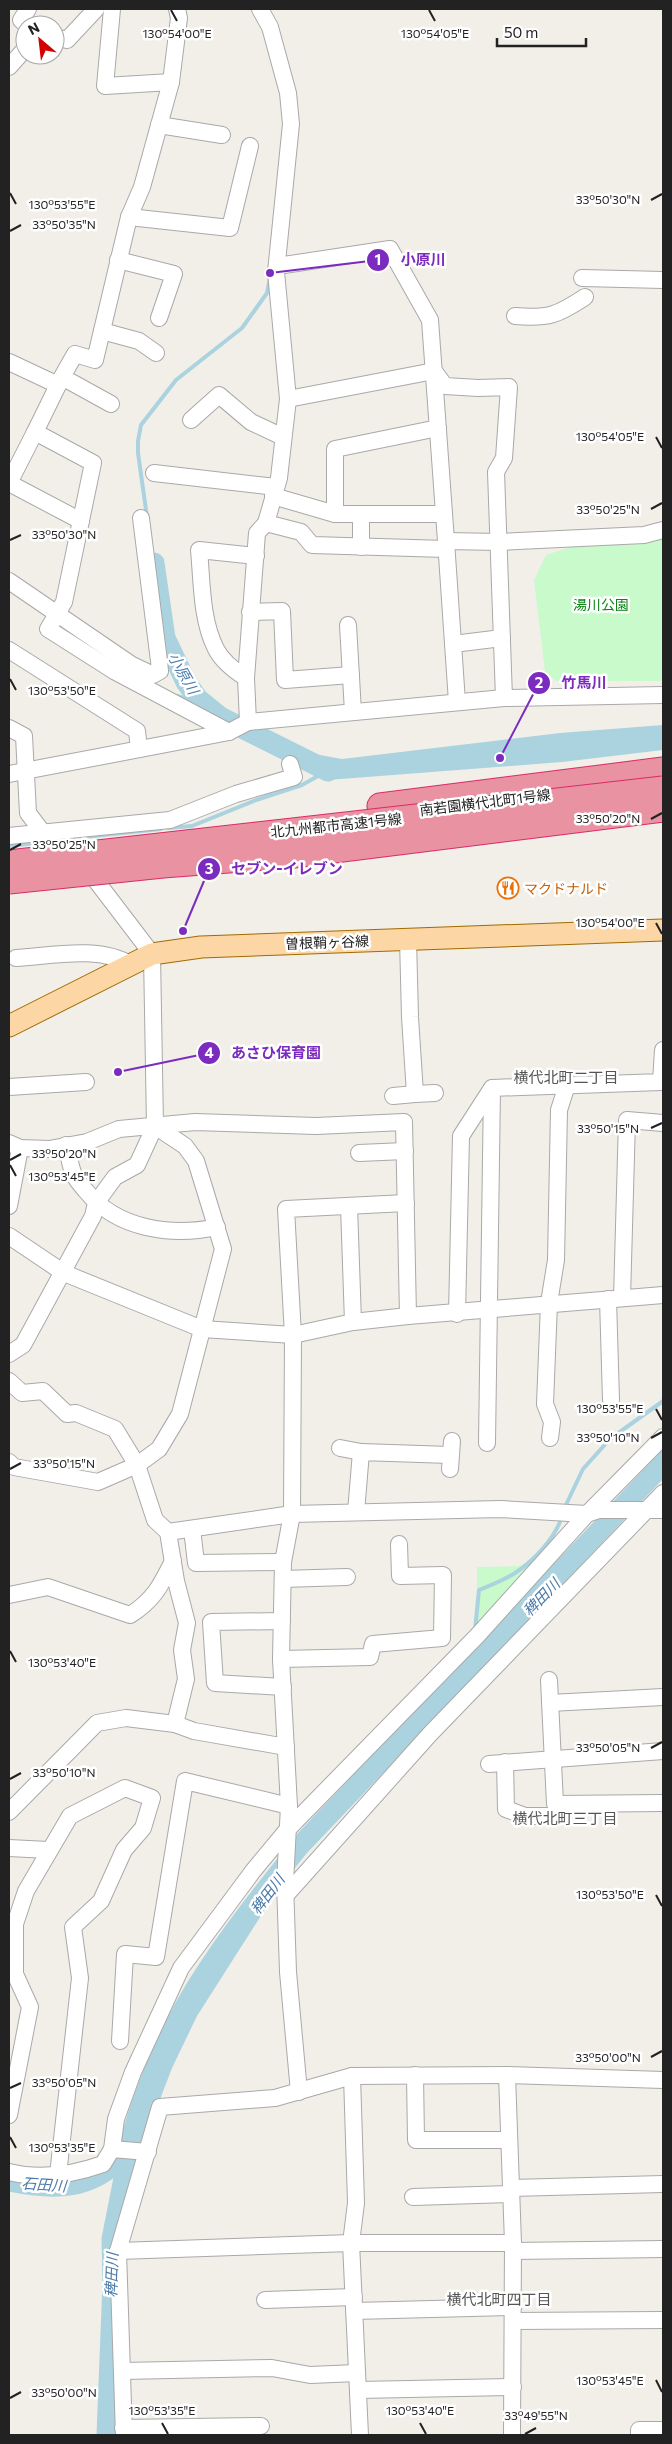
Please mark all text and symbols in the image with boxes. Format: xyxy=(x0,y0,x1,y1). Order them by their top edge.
north arrow xyxy=(15,15,65,65)
scale bar xyxy=(497,15,586,47)
text: N xyxy=(25,18,42,38)
text: 50 m xyxy=(504,23,538,41)
text: 130°54'00"E xyxy=(142,26,212,40)
text: 130°54'05"E xyxy=(401,26,469,40)
text: 33°50'30"N xyxy=(576,192,640,206)
text: 130°53'55"E xyxy=(29,197,95,211)
text: 33°50'35"N xyxy=(32,217,96,231)
callout: 小原川 xyxy=(365,245,455,275)
text: 1 xyxy=(375,250,381,268)
text: 小原川 xyxy=(400,250,446,268)
text: 130°54'05"E xyxy=(576,429,644,443)
text: 33°50'25"N xyxy=(576,502,640,516)
text: 33°50'30"N xyxy=(32,527,96,541)
park label: 湯川公園 xyxy=(573,596,629,613)
water label: 小原川 xyxy=(165,649,204,699)
callout: 竹馬川 xyxy=(527,668,617,698)
text: 2 xyxy=(535,673,543,691)
text: 竹馬川 xyxy=(561,673,607,691)
text: 130°53'50"E xyxy=(28,683,96,697)
street label: 南若園横代北町1号線 xyxy=(418,786,552,818)
street label: 北九州都市高速1号線 xyxy=(269,810,403,840)
text: 33°50'20"N xyxy=(576,811,640,825)
text: 33°50'25"N xyxy=(32,837,96,851)
callout: セブン-イレブン xyxy=(197,854,353,884)
text: 3 xyxy=(205,859,214,877)
text: セブン-イレブン xyxy=(231,859,343,877)
restaurant icon: マクドナルド xyxy=(496,876,520,900)
place label: マクドナルド xyxy=(524,880,608,897)
text: 130°54'00"E xyxy=(575,915,645,929)
street label: 曽根鞘ヶ谷線 xyxy=(285,932,369,952)
callout: あさひ保育園 xyxy=(196,1038,331,1068)
text: 4 xyxy=(204,1043,214,1061)
text: あさひ保育園 xyxy=(231,1043,321,1061)
district label: 横代北町二丁目 xyxy=(513,1068,619,1086)
text: 33°50'15"N xyxy=(577,1121,639,1135)
text: 33°50'20"N xyxy=(32,1146,96,1160)
text: 130°53'45"E xyxy=(28,1169,96,1183)
text: 130°53'55"E xyxy=(577,1401,643,1415)
text: 33°50'10"N xyxy=(577,1430,639,1444)
text: 33°50'15"N xyxy=(33,1456,95,1470)
water label: 稗田川 xyxy=(519,1573,564,1619)
text: 130°53'40"E xyxy=(28,1655,96,1669)
text: 33°50'05"N xyxy=(576,1740,640,1754)
text: 33°50'10"N xyxy=(33,1765,95,1779)
district label: 横代北町三丁目 xyxy=(512,1809,618,1827)
water label: 稗田川 xyxy=(246,1869,289,1917)
text: 130°53'50"E xyxy=(576,1887,644,1901)
text: 33°50'00"N xyxy=(575,2050,641,2064)
text: 33°50'05"N xyxy=(32,2075,96,2089)
text: 130°53'35"E xyxy=(29,2140,95,2154)
water label: 石田川 xyxy=(21,2173,69,2195)
water label: 稗田川 xyxy=(101,2250,121,2298)
district label: 横代北町四丁目 xyxy=(446,2290,552,2308)
text: 130°53'45"E xyxy=(576,2373,644,2387)
text: 33°50'00"N xyxy=(31,2385,97,2399)
text: 130°53'35"E xyxy=(129,2403,195,2417)
text: 130°53'40"E xyxy=(386,2403,454,2417)
text: 33°49'55"N xyxy=(504,2408,568,2422)

